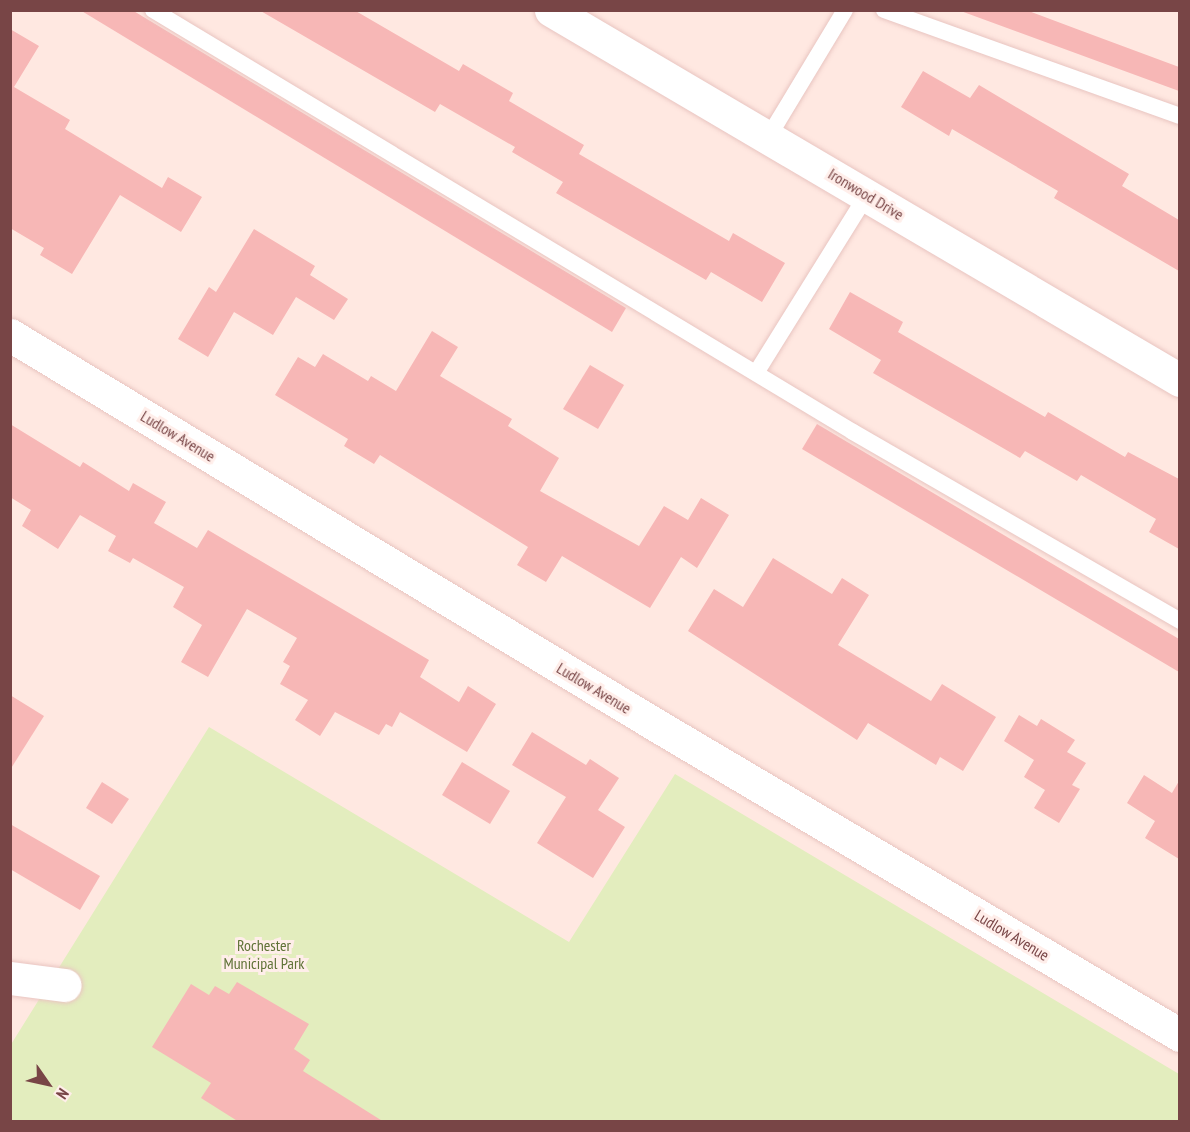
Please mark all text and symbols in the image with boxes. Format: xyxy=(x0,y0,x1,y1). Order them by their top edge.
street label: Ironwood Drive xyxy=(825,164,907,224)
street label: Ludlow Avenue xyxy=(137,406,219,466)
street label: Ludlow Avenue xyxy=(553,658,635,718)
street label: Ludlow Avenue xyxy=(971,905,1053,965)
park label: Rochester Municipal Park xyxy=(223,935,305,973)
north arrow xyxy=(18,1054,78,1114)
text: N xyxy=(52,1085,74,1103)

